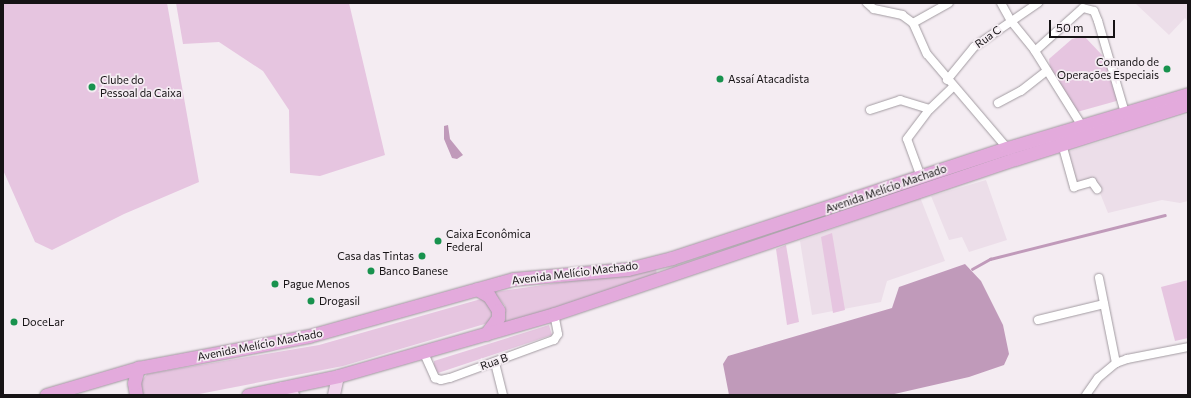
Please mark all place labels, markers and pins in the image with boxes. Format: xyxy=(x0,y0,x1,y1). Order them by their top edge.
place label: Comando de Operações Especiais xyxy=(1057,56,1159,82)
marker: Comando de Operações Especiais xyxy=(1162,64,1172,74)
place label: Assaí Atacadista xyxy=(728,72,809,86)
place label: Clube do Pessoal da Caixa xyxy=(100,74,182,100)
marker: Assaí Atacadista xyxy=(715,74,725,84)
marker: Clube do Pessoal da Caixa xyxy=(87,82,97,92)
place label: Caixa Econômica Federal xyxy=(446,228,531,254)
marker: Caixa Econômica Federal xyxy=(433,236,443,246)
place label: Casa das Tintas xyxy=(337,249,414,263)
marker: Casa das Tintas xyxy=(417,251,427,261)
place label: Banco Banese xyxy=(379,264,448,278)
marker: Banco Banese xyxy=(366,266,376,276)
place label: Pague Menos xyxy=(283,277,350,291)
marker: Pague Menos xyxy=(270,279,280,289)
place label: Drogasil xyxy=(319,294,360,308)
marker: Drogasil xyxy=(306,296,316,306)
place label: DoceLar xyxy=(22,315,64,329)
marker: DoceLar xyxy=(9,317,19,327)

